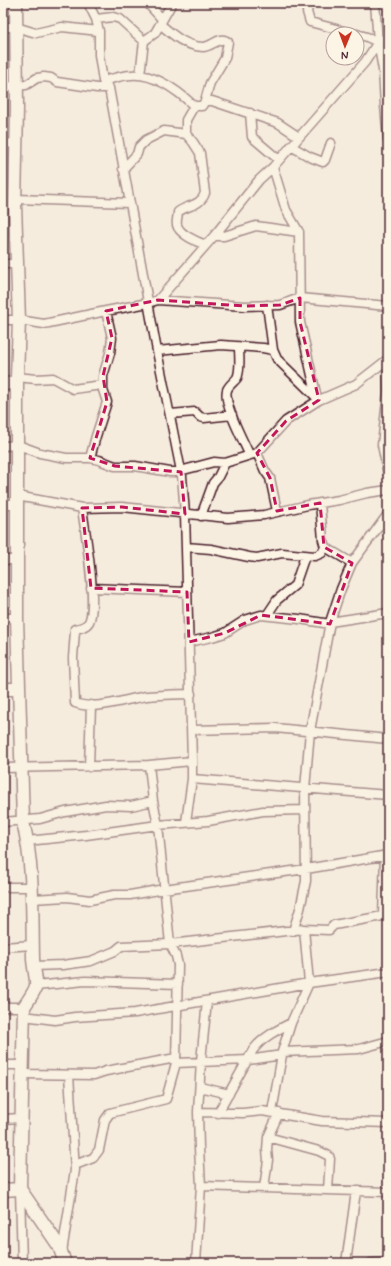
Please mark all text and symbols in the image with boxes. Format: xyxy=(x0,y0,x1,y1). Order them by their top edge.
north arrow xyxy=(325,26,365,66)
text: N xyxy=(341,48,349,62)

